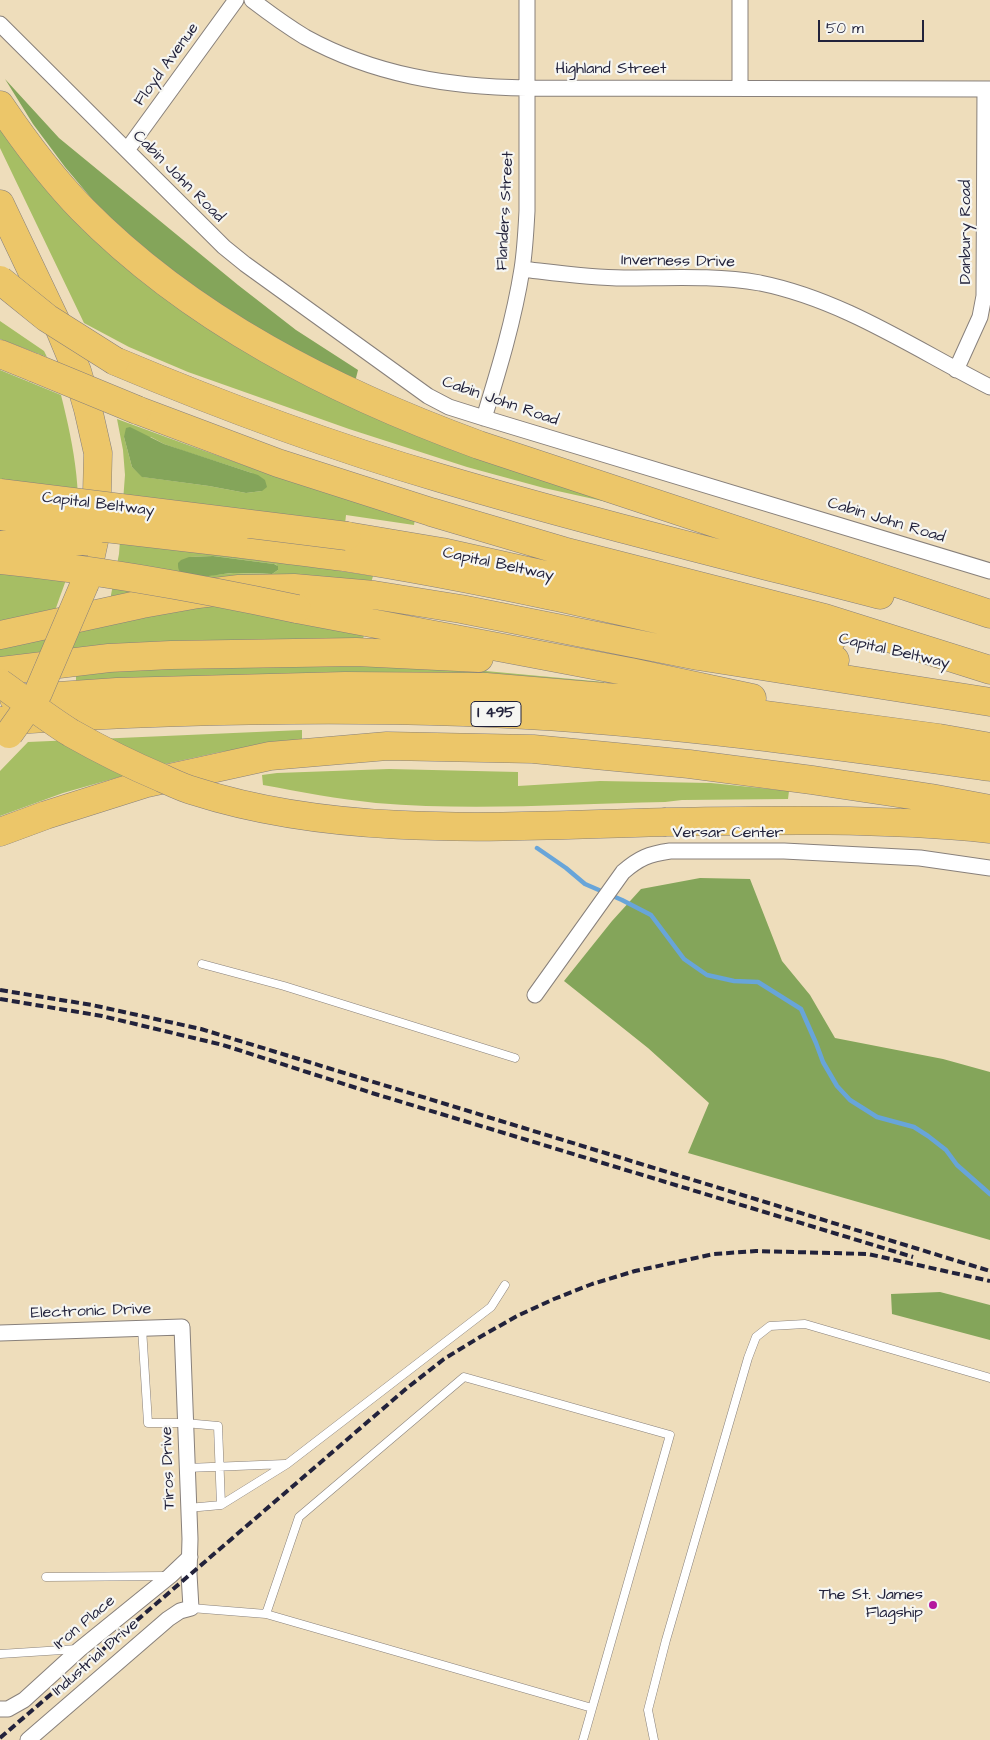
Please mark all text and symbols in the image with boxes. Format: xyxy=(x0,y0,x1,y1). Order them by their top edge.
scale bar xyxy=(820,10,926,42)
text: 50 m xyxy=(826,18,864,39)
street label: Floyd Avenue xyxy=(130,20,204,110)
street label: Highland Street xyxy=(556,60,666,80)
street label: Cabin John Road xyxy=(128,127,228,227)
street label: Flanders Street xyxy=(493,151,519,271)
street label: Danbury Road xyxy=(957,180,977,284)
street label: Inverness Drive xyxy=(621,251,735,273)
street label: Cabin John Road xyxy=(439,373,561,431)
street label: Capital Beltway xyxy=(41,489,155,521)
street label: Cabin John Road xyxy=(825,494,947,548)
street label: Capital Beltway xyxy=(441,544,555,586)
street label: Capital Beltway xyxy=(837,630,951,674)
road number: I 495 xyxy=(471,702,521,726)
street label: Versar Center xyxy=(673,824,783,844)
street label: Electronic Drive xyxy=(30,1300,152,1324)
street label: Tiros Drive xyxy=(158,1426,180,1510)
place label: The St. James Flagship xyxy=(819,1586,923,1624)
street label: Iron Place xyxy=(50,1592,120,1654)
marker: The St. James Flagship xyxy=(927,1599,939,1611)
street label: Industrial Drive xyxy=(49,1615,143,1701)

